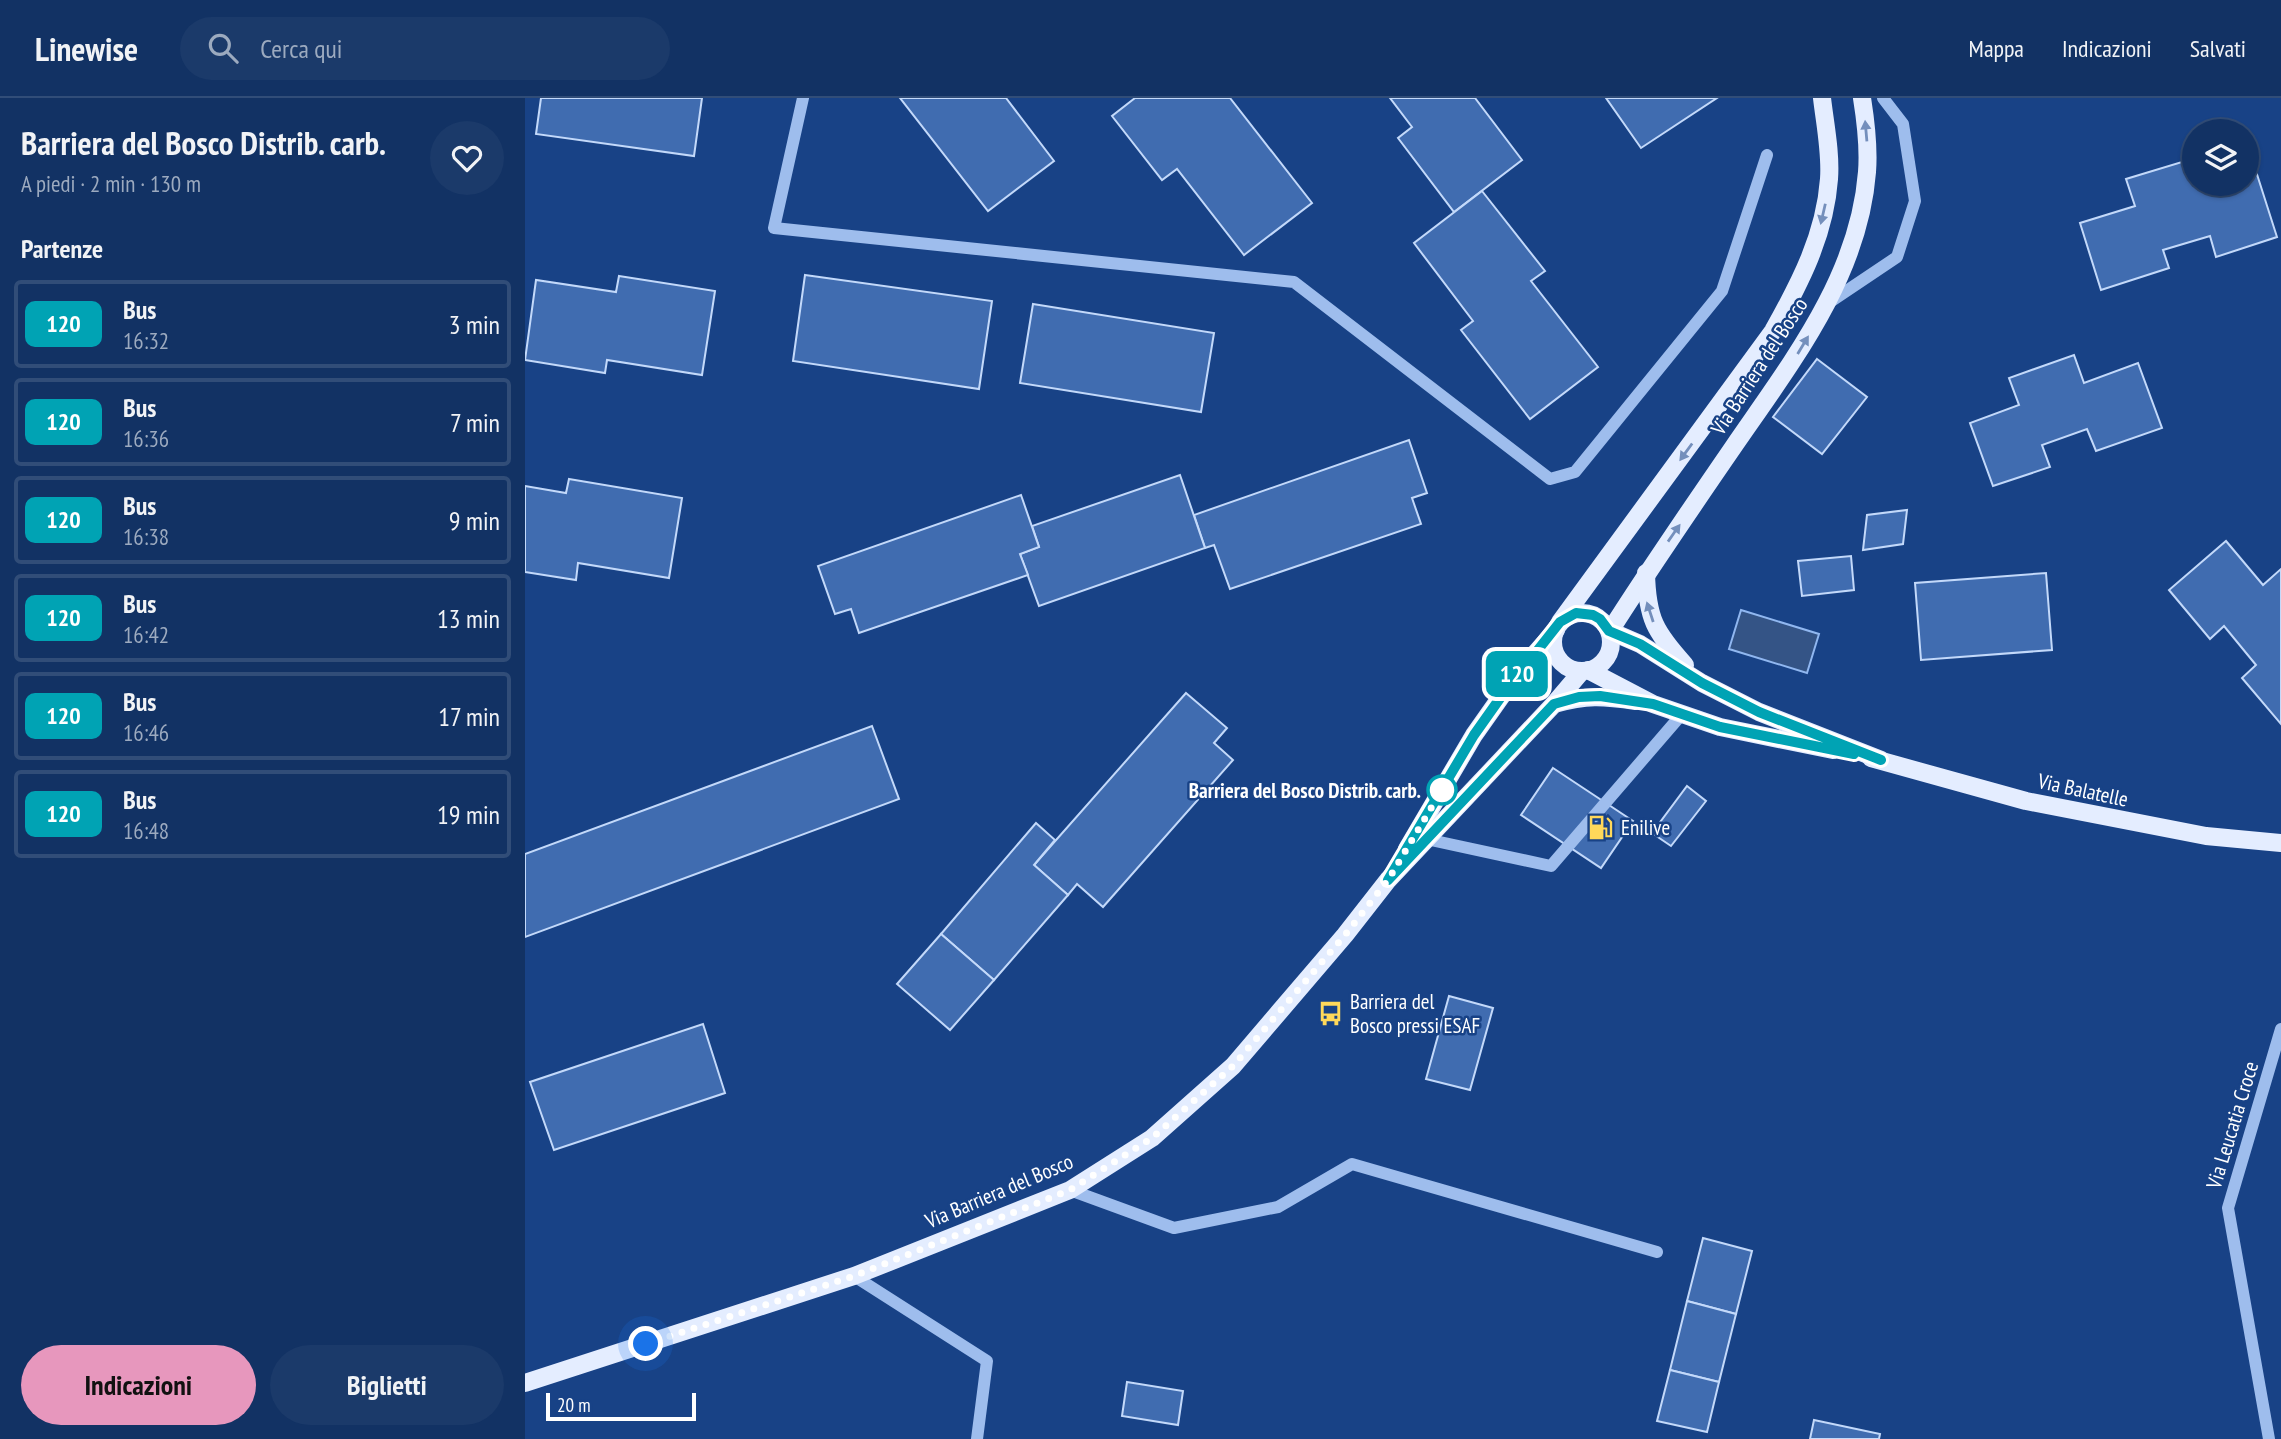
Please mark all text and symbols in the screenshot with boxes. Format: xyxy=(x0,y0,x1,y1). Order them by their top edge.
search box xyxy=(180,17,670,80)
text: Linewise xyxy=(35,27,138,70)
icon: search xyxy=(204,29,242,67)
text: Cerca qui xyxy=(260,32,343,65)
text: Mappa xyxy=(1969,33,2024,64)
text: Indicazioni xyxy=(2062,33,2152,64)
text: Salvati xyxy=(2190,33,2246,64)
map controls xyxy=(2182,119,2259,196)
button: layers xyxy=(2182,119,2259,196)
one-way arrow xyxy=(1860,120,1871,142)
text: Barriera del Bosco Distrib. carb. xyxy=(21,121,386,164)
button: heart xyxy=(430,121,504,195)
text: A piedi · 2 min · 130 m xyxy=(21,169,201,198)
one-way arrow xyxy=(1818,203,1829,225)
text: Partenze xyxy=(21,232,103,265)
street label: Via Barriera del Bosco xyxy=(1704,292,1813,441)
text: Bus xyxy=(123,293,156,326)
text: 120 xyxy=(46,308,81,339)
text: 3 min xyxy=(449,308,500,341)
text: 16:32 xyxy=(123,326,169,355)
one-way arrow xyxy=(1796,336,1809,355)
text: Bus xyxy=(123,391,156,424)
text: 120 xyxy=(46,406,81,437)
text: 7 min xyxy=(450,406,500,439)
text: 16:36 xyxy=(123,424,169,453)
one-way arrow xyxy=(1679,442,1693,461)
text: Bus xyxy=(123,489,156,522)
text: 120 xyxy=(46,504,81,535)
text: 9 min xyxy=(449,504,500,537)
text: 16:38 xyxy=(123,522,169,551)
one-way arrow xyxy=(1667,524,1681,542)
text: Bus xyxy=(123,587,156,620)
text: 120 xyxy=(46,602,81,633)
text: 13 min xyxy=(437,602,500,635)
one-way arrow xyxy=(1645,602,1655,623)
text: 16:42 xyxy=(123,620,169,649)
line badge: 120 xyxy=(1477,651,1557,697)
text: 120 xyxy=(1500,658,1534,689)
text: Bus xyxy=(123,685,156,718)
text: 120 xyxy=(46,700,81,731)
text: 17 min xyxy=(438,700,500,733)
text: 16:46 xyxy=(123,718,169,747)
street label: Via Balatelle xyxy=(2034,767,2131,813)
marker: Barriera del Bosco Distrib. carb. xyxy=(1427,775,1457,805)
place label: Barriera del Bosco Distrib. carb. xyxy=(1189,777,1421,804)
text: Bus xyxy=(123,783,156,816)
text: 120 xyxy=(46,798,81,829)
text: 19 min xyxy=(437,798,500,831)
fuel station icon: Enilive xyxy=(1587,813,1615,841)
place label: Enilive xyxy=(1621,814,1670,841)
text: 16:48 xyxy=(123,816,169,845)
place label: Barriera del Bosco pressi ESAF xyxy=(1350,988,1480,1039)
bus stop icon: Barriera del Bosco pressi ESAF xyxy=(1316,999,1344,1027)
street label: Via Leucatia Croce xyxy=(2200,1058,2264,1193)
street label: Via Barriera del Bosco xyxy=(920,1148,1077,1235)
your location xyxy=(628,1326,663,1361)
button: Indicazioni xyxy=(21,1345,256,1425)
button: Biglietti xyxy=(270,1345,504,1425)
scale bar xyxy=(546,1390,697,1422)
text: 20 m xyxy=(557,1393,591,1417)

